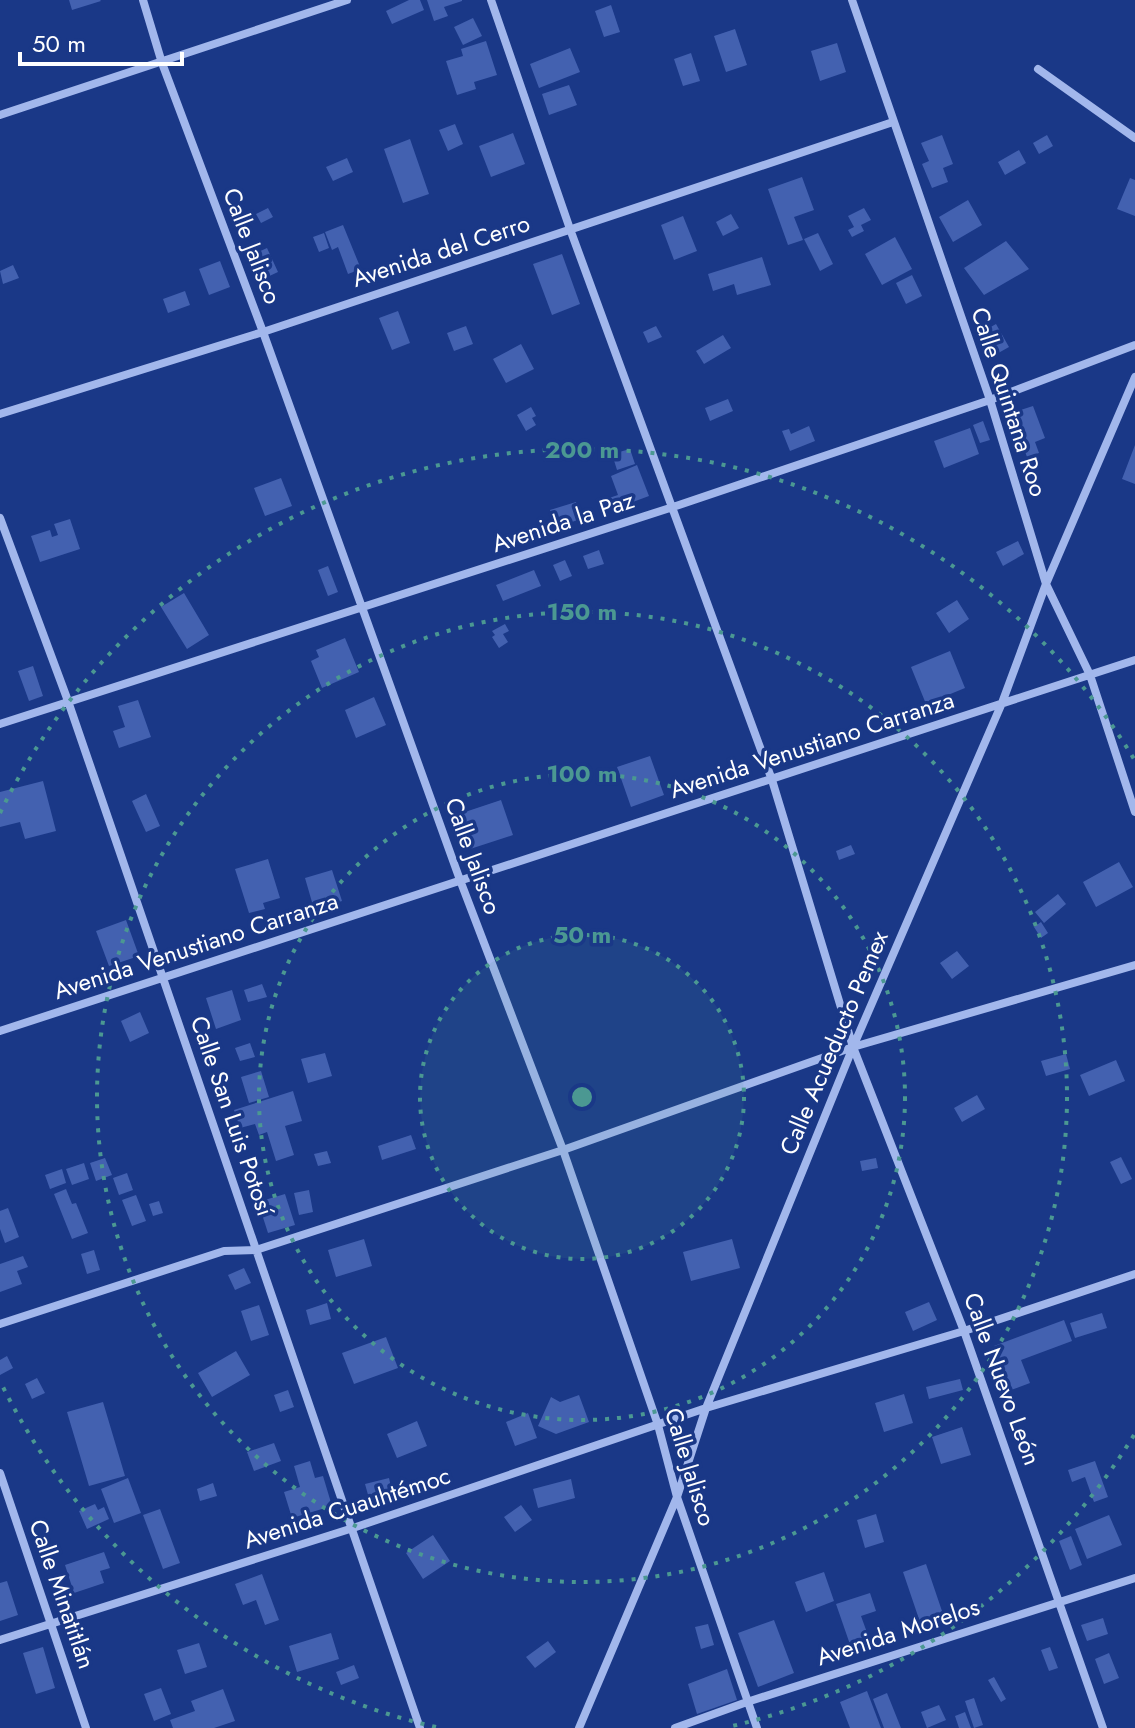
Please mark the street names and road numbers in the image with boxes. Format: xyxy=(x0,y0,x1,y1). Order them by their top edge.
street label: Calle Jalisco xyxy=(214,183,291,309)
street label: Avenida del Cerro xyxy=(347,205,534,296)
street label: Calle Quintana Roo xyxy=(962,303,1057,501)
street label: Avenida la Paz xyxy=(487,482,639,561)
street label: Avenida Venustiano Carranza xyxy=(665,682,959,807)
street label: Calle Jalisco xyxy=(436,793,511,919)
street label: Avenida Venustiano Carranza xyxy=(49,883,343,1008)
street label: Calle Acueducto Pemex xyxy=(770,925,897,1160)
street label: Calle San Luis Potosí xyxy=(182,1011,283,1221)
street label: Calle Nuevo León xyxy=(955,1288,1050,1470)
street label: Calle Jalisco xyxy=(656,1403,725,1530)
street label: Avenida Cuauhtémoc xyxy=(239,1458,455,1557)
street label: Calle Minatitlán xyxy=(21,1514,104,1673)
street label: Avenida Morelos xyxy=(812,1589,984,1674)

